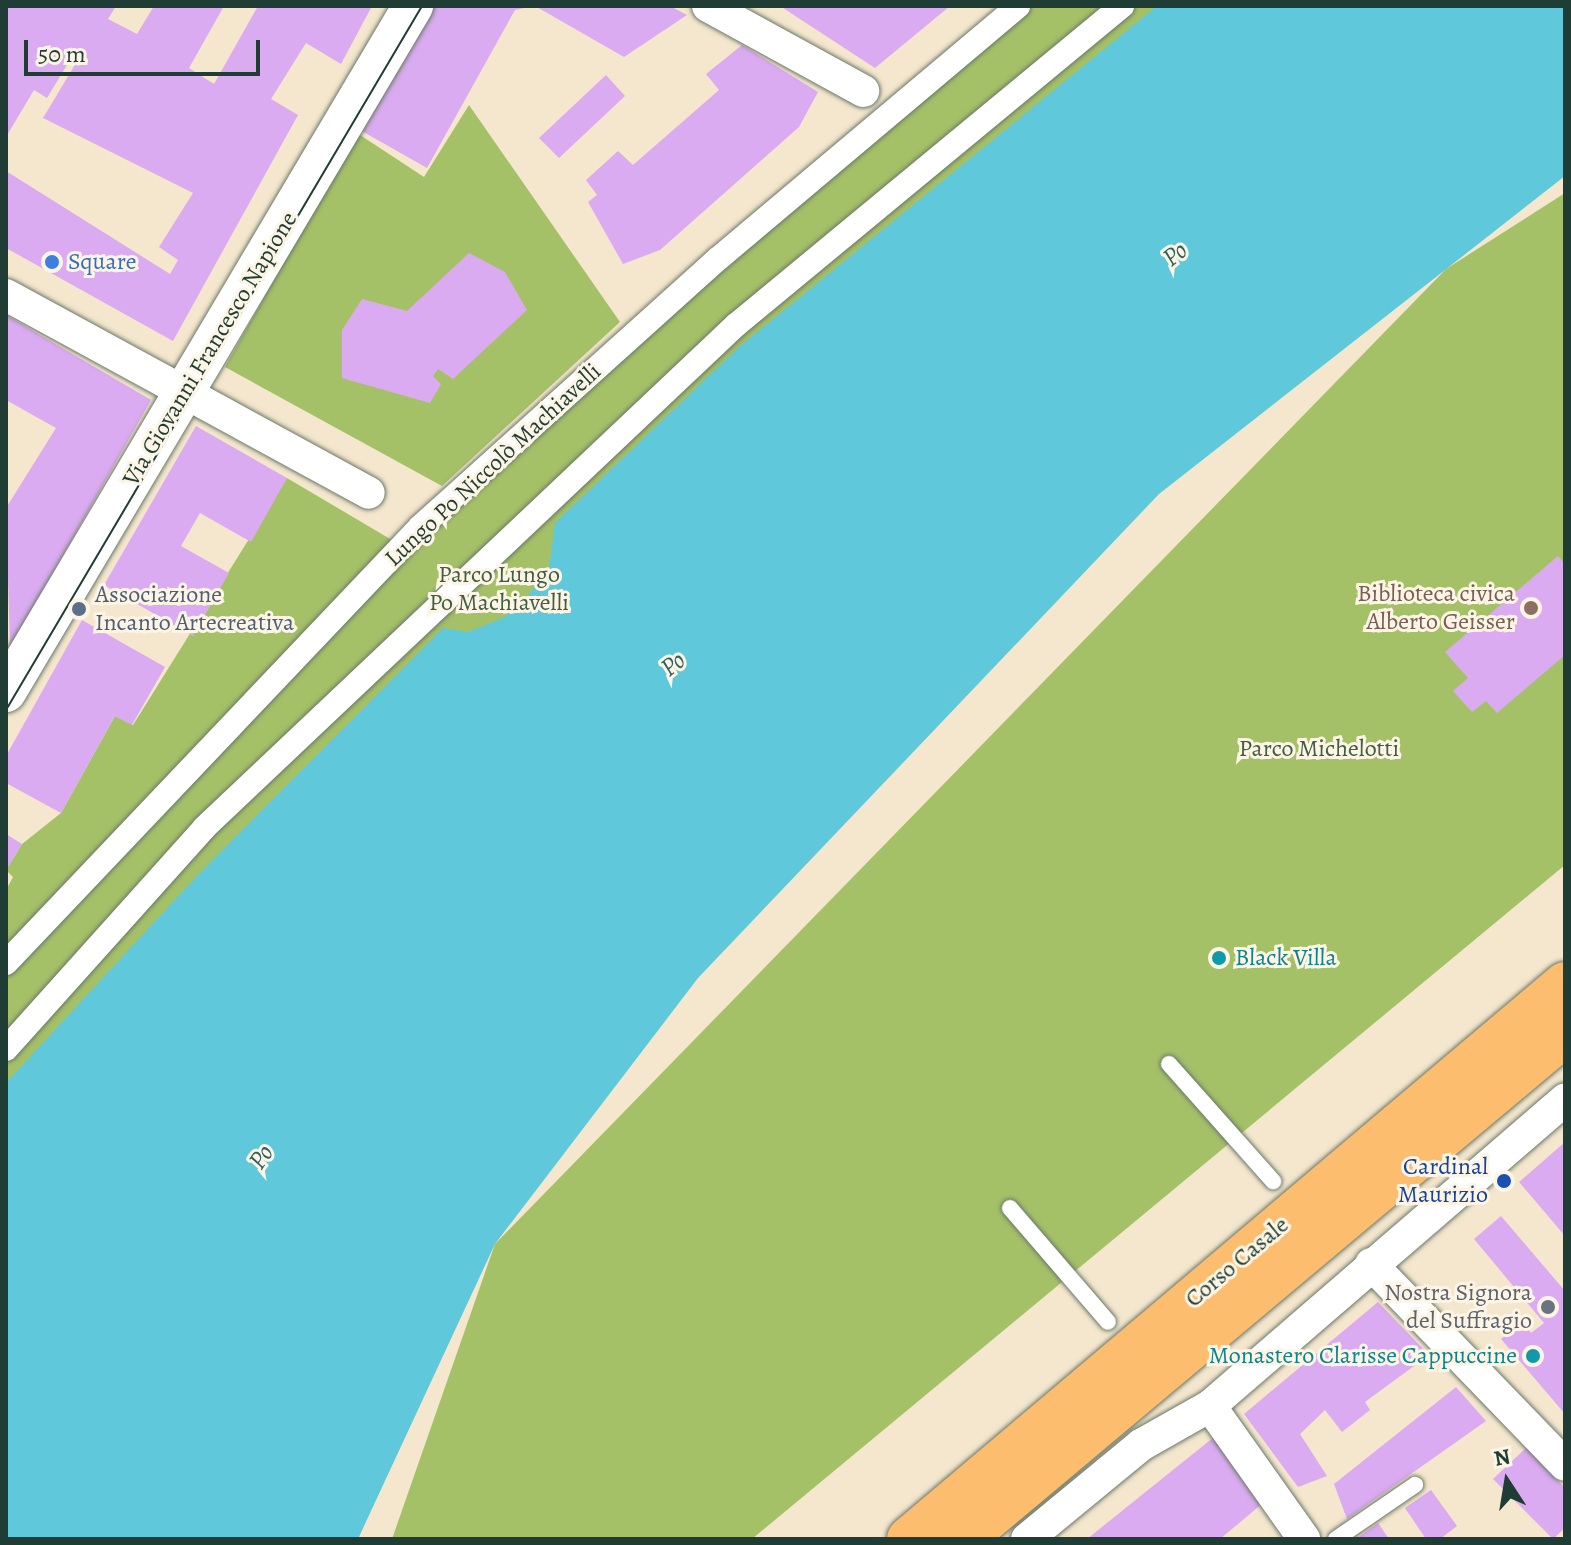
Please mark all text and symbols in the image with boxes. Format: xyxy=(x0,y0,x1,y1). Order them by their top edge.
scale bar xyxy=(28,24,264,74)
text: 50 m xyxy=(38,38,86,70)
street label: Via Giovanni Francesco Napione xyxy=(117,207,303,491)
water label: Po xyxy=(1156,235,1194,273)
place label: Square xyxy=(68,248,136,276)
marker: Square xyxy=(43,253,61,271)
street label: Lungo Po Niccolò Machiavelli xyxy=(379,357,607,573)
park label: Parco Lungo Po Machiavelli xyxy=(429,561,569,617)
place label: Biblioteca civica Alberto Geisser xyxy=(1357,580,1515,636)
place label: Associazione Incanto Artecreativa xyxy=(95,581,294,637)
marker: Biblioteca civica Alberto Geisser xyxy=(1522,599,1540,617)
marker: Associazione Incanto Artecreativa xyxy=(70,600,88,618)
water label: Po xyxy=(654,645,692,683)
park label: Parco Michelotti xyxy=(1239,735,1399,763)
place label: Black Villa xyxy=(1235,944,1337,972)
marker: Black Villa xyxy=(1210,949,1228,967)
water label: Po xyxy=(242,1139,280,1175)
place label: Cardinal Maurizio xyxy=(1398,1153,1488,1209)
marker: Cardinal Maurizio xyxy=(1495,1172,1513,1190)
street label: Corso Casale xyxy=(1180,1211,1294,1313)
place label: Nostra Signora del Suffragio xyxy=(1384,1279,1532,1335)
marker: Nostra Signora del Suffragio xyxy=(1539,1298,1557,1316)
place label: Monastero Clarisse Cappuccine xyxy=(1209,1342,1517,1370)
marker: Monastero Clarisse Cappuccine xyxy=(1524,1347,1542,1365)
north arrow xyxy=(1467,1441,1547,1521)
text: N xyxy=(1491,1441,1513,1474)

